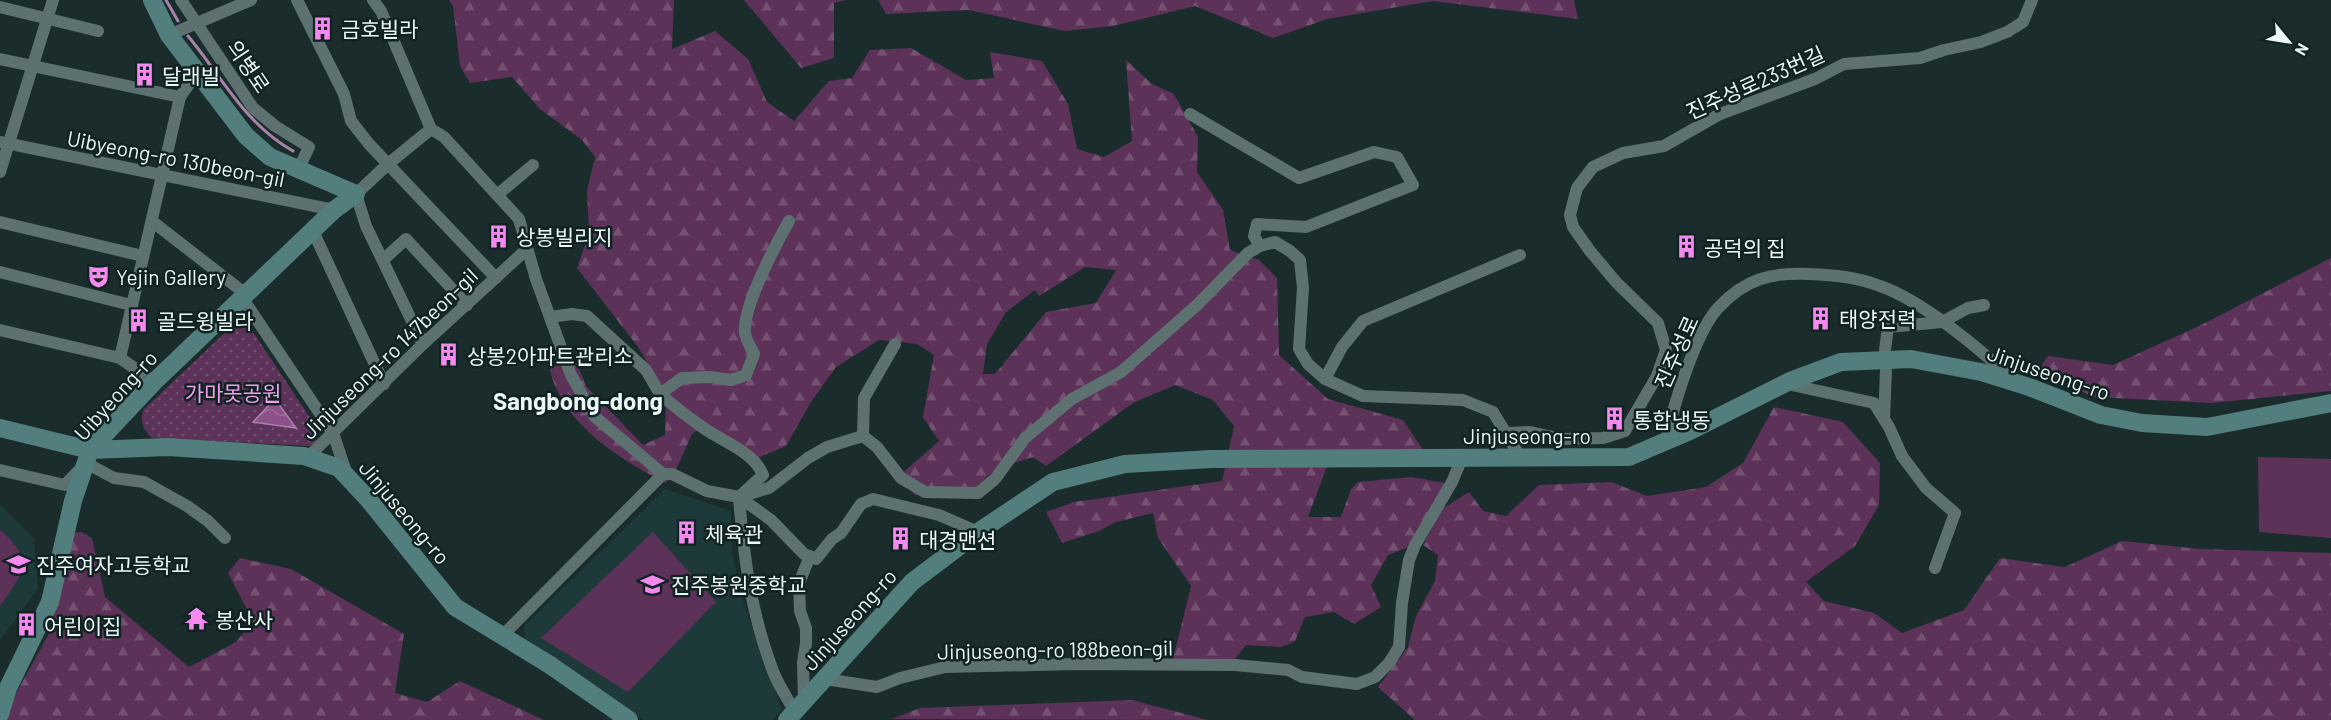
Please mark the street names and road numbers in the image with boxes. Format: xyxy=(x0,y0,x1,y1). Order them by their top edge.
street label: 의병로 xyxy=(222,35,276,97)
street label: 진주성로233번길 xyxy=(1682,40,1828,124)
street label: Uibyeong-ro 130beon-gil xyxy=(65,125,287,191)
street label: Jinjuseong-ro 147beon-gil xyxy=(296,262,482,444)
street label: 진주성로 xyxy=(1649,312,1703,392)
street label: Jinjuseong-ro xyxy=(1985,339,2113,405)
street label: Uibyeong-ro xyxy=(68,345,162,445)
street label: Jinjuseong-ro xyxy=(1463,423,1591,448)
street label: Jinjuseong-ro xyxy=(354,455,456,569)
street label: Jinjuseong-ro xyxy=(797,563,901,675)
street label: Jinjuseong-ro 188beon-gil xyxy=(937,634,1173,664)

